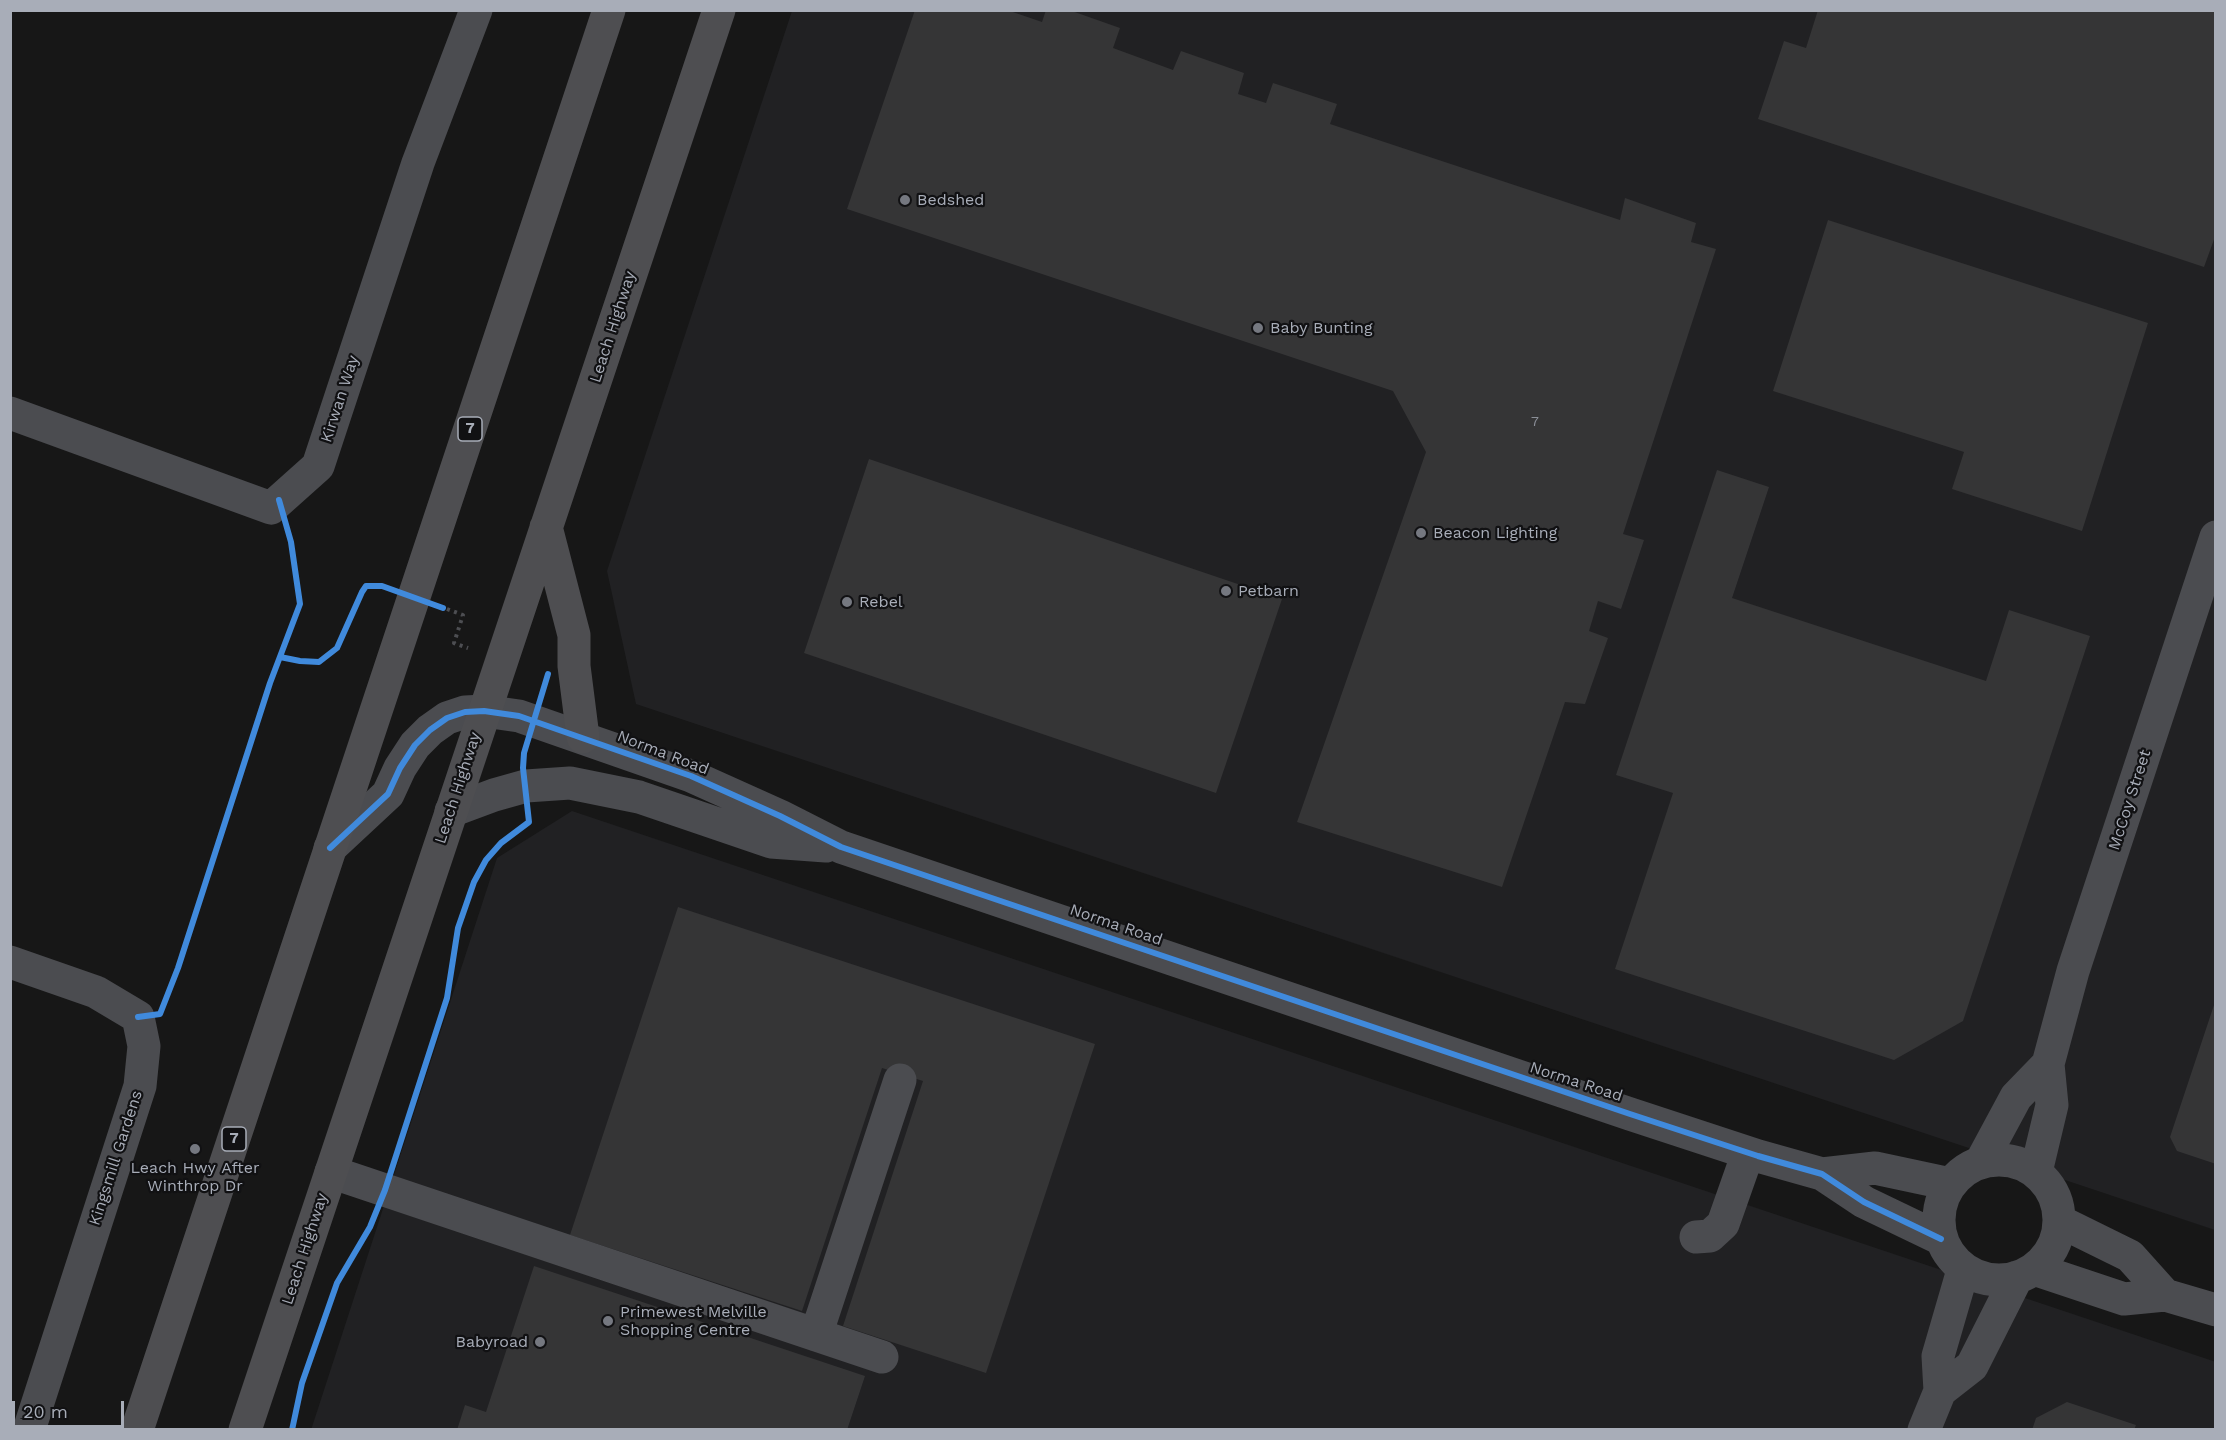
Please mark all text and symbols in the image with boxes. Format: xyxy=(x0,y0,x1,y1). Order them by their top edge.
place label: Bedshed xyxy=(917,190,984,210)
marker: Bedshed xyxy=(898,193,912,207)
street label: Leach Highway xyxy=(586,269,640,385)
place label: Baby Bunting xyxy=(1270,318,1372,338)
marker: Baby Bunting xyxy=(1251,321,1265,335)
street label: Kirwan Way xyxy=(317,353,363,445)
house number: 7 xyxy=(1531,414,1539,430)
road number: 7 xyxy=(458,417,482,441)
place label: Beacon Lighting xyxy=(1433,523,1557,543)
marker: Beacon Lighting xyxy=(1414,526,1428,540)
place label: Petbarn xyxy=(1238,581,1299,601)
marker: Petbarn xyxy=(1219,584,1233,598)
place label: Rebel xyxy=(859,592,903,612)
marker: Rebel xyxy=(840,595,854,609)
street label: Norma Road xyxy=(614,727,712,779)
street label: Leach Highway xyxy=(431,730,485,846)
street label: McCoy Street xyxy=(2105,747,2155,853)
street label: Norma Road xyxy=(1067,900,1165,950)
street label: Norma Road xyxy=(1527,1058,1625,1106)
street label: Kingsmill Gardens xyxy=(85,1088,147,1228)
road number: 7 xyxy=(222,1127,246,1151)
marker: Leach Hwy After Winthrop Dr xyxy=(188,1142,202,1156)
place label: Leach Hwy After Winthrop Dr xyxy=(131,1158,259,1196)
street label: Leach Highway xyxy=(278,1191,332,1307)
place label: Primewest Melville Shopping Centre xyxy=(620,1302,767,1340)
marker: Primewest Melville Shopping Centre xyxy=(601,1314,615,1328)
place label: Babyroad xyxy=(455,1332,528,1352)
marker: Babyroad xyxy=(533,1335,547,1349)
scale bar xyxy=(15,1389,128,1427)
text: 20 m xyxy=(23,1401,68,1422)

